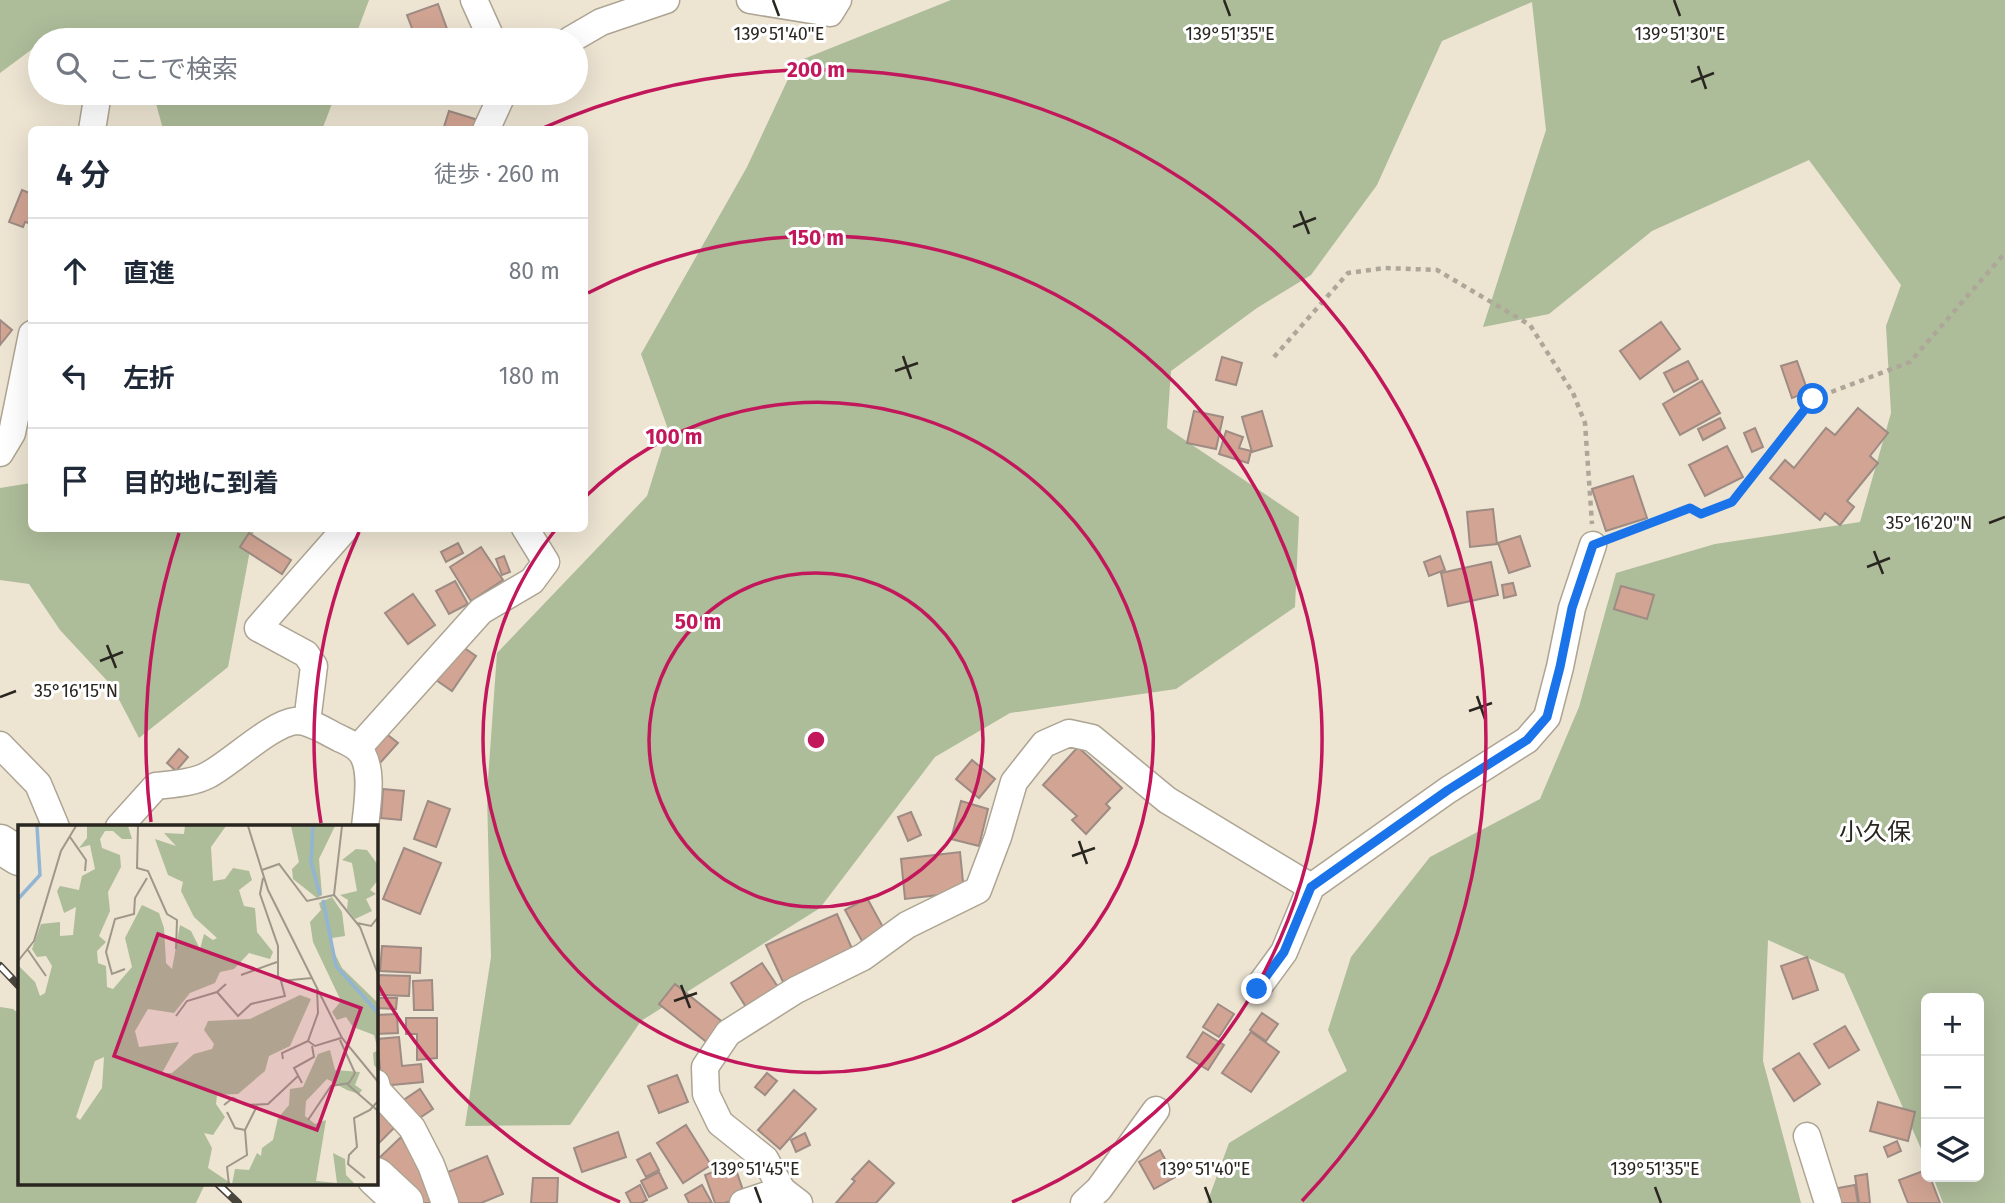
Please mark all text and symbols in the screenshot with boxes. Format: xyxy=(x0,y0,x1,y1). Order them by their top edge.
text: 139°51'40"E xyxy=(734,23,824,45)
text: 139°51'35"E xyxy=(1185,23,1275,45)
text: 139°51'30"E xyxy=(1635,23,1725,45)
search box xyxy=(28,28,588,105)
icon: search xyxy=(52,48,90,86)
text: ここで検索 xyxy=(108,54,238,85)
text: 200 m xyxy=(787,57,845,83)
text: 4 分 xyxy=(56,157,110,193)
text: 徒歩 · 260 m xyxy=(434,160,560,188)
text: 150 m xyxy=(788,225,844,251)
icon: ahead xyxy=(56,252,94,290)
text: 80 m xyxy=(509,257,560,285)
text: 直進 xyxy=(123,258,175,289)
icon: left xyxy=(56,357,94,395)
text: 180 m xyxy=(499,362,560,390)
text: 左折 xyxy=(123,363,175,394)
route start xyxy=(1797,383,1828,414)
text: 100 m xyxy=(645,424,703,450)
icon: arrive xyxy=(56,462,94,500)
text: 目的地に到着 xyxy=(123,468,279,499)
text: 35°16'20"N xyxy=(1886,512,1972,534)
text: 50 m xyxy=(675,609,721,635)
text: 35°16'15"N xyxy=(34,680,118,702)
centre of rings xyxy=(804,728,828,752)
district label: 小久保 xyxy=(1839,818,1911,846)
inset map xyxy=(18,825,378,1186)
route end xyxy=(1241,973,1272,1004)
map controls xyxy=(1921,993,1984,1182)
button: + xyxy=(1921,993,1984,1056)
button: − xyxy=(1921,1056,1984,1119)
button: layers xyxy=(1921,1119,1984,1182)
text: 139°51'45"E xyxy=(710,1158,800,1180)
text: 139°51'40"E xyxy=(1160,1158,1250,1180)
text: 139°51'35"E xyxy=(1610,1158,1700,1180)

